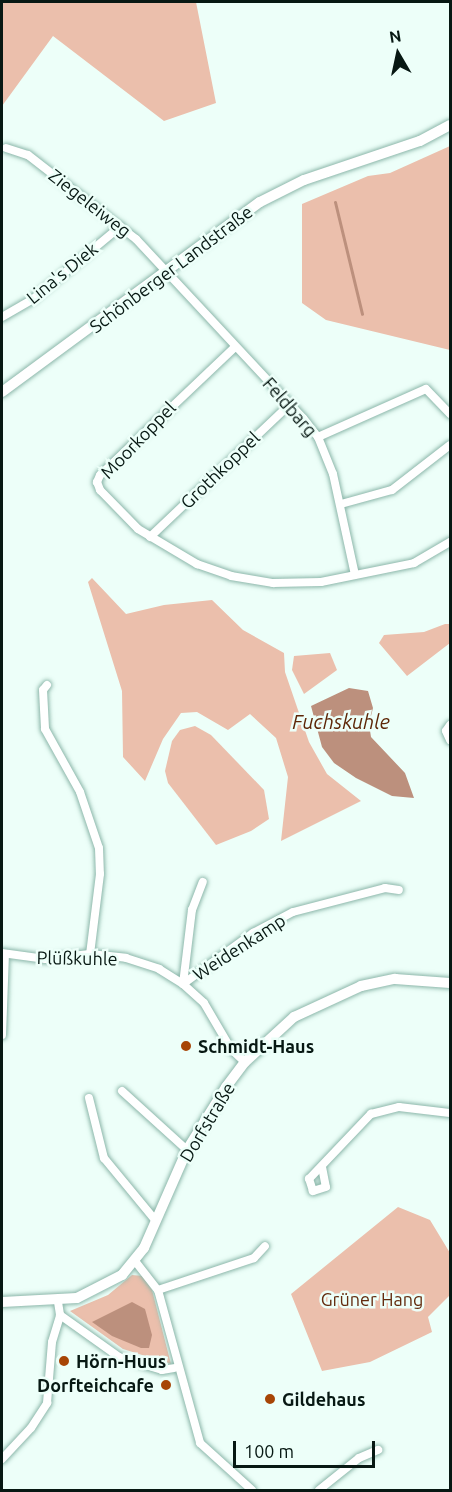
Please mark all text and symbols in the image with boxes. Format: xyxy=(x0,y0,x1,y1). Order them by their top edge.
north arrow xyxy=(368,24,428,84)
text: N xyxy=(388,26,402,46)
street label: Ziegeleiweg xyxy=(45,164,135,242)
street label: Schönberger Landstraße xyxy=(85,201,257,337)
street label: Lina's Diek xyxy=(22,238,102,308)
street label: Feldbarg xyxy=(258,373,322,441)
street label: Moorkoppel xyxy=(96,397,180,483)
street label: Grothkoppel xyxy=(176,427,264,513)
water label: Fuchskuhle xyxy=(292,709,390,733)
street label: Weidenkamp xyxy=(189,909,289,985)
street label: Plüßkuhle xyxy=(36,946,118,970)
place label: Schmidt-Haus xyxy=(198,1035,314,1057)
marker: Schmidt-Haus xyxy=(179,1039,193,1053)
street label: Dorfstraße xyxy=(175,1078,239,1166)
park label: Grüner Hang xyxy=(321,1288,423,1310)
place label: Hörn-Huus xyxy=(76,1350,166,1372)
marker: Hörn-Huus xyxy=(57,1354,71,1368)
place label: Dorfteichcafe xyxy=(37,1374,154,1396)
marker: Dorfteichcafe xyxy=(159,1378,173,1392)
place label: Gildehaus xyxy=(282,1388,365,1410)
marker: Gildehaus xyxy=(263,1392,277,1406)
scale bar xyxy=(236,1429,378,1467)
text: 100 m xyxy=(244,1441,294,1461)

